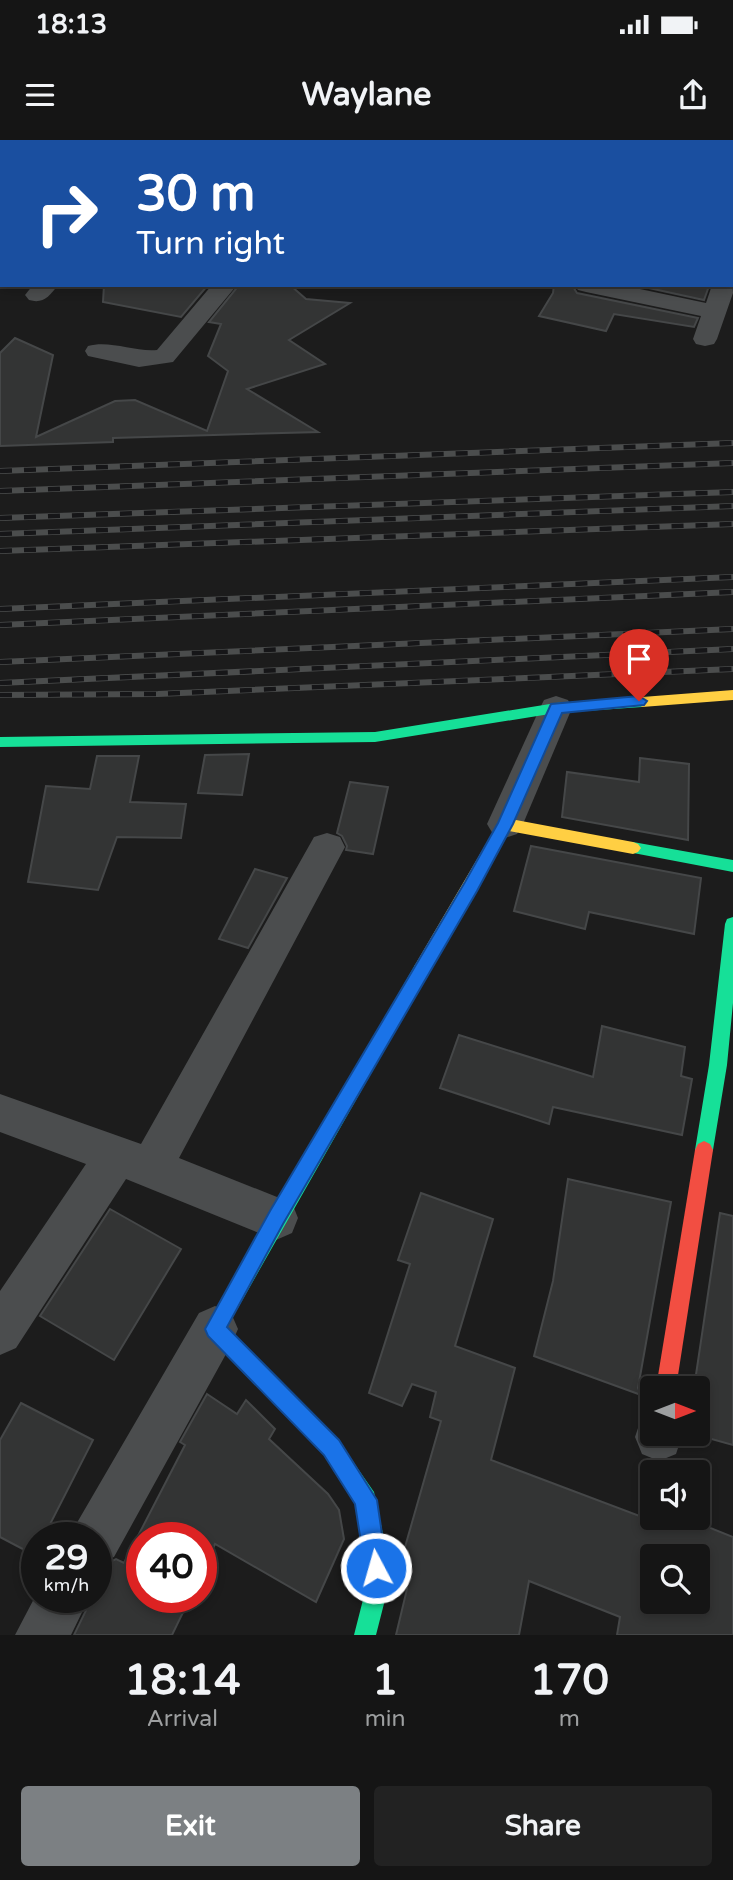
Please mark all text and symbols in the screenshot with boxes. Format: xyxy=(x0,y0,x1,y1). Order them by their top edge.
text: 18:13 xyxy=(35,9,107,40)
icon: menu xyxy=(21,76,59,114)
text: Waylane xyxy=(302,76,431,114)
icon: share xyxy=(674,76,712,114)
text: 30 m xyxy=(136,165,255,224)
icon: right xyxy=(21,168,112,259)
text: Turn right xyxy=(136,225,285,263)
pin xyxy=(609,629,669,701)
icon: arrive xyxy=(620,640,658,678)
north arrow xyxy=(640,1376,710,1446)
map controls xyxy=(640,1376,710,1614)
button: sound xyxy=(640,1460,710,1530)
speed limit sign: 40 xyxy=(126,1522,217,1613)
position arrow xyxy=(339,1531,413,1605)
text: 29 xyxy=(45,1537,88,1579)
button: search xyxy=(640,1544,710,1614)
text: km/h xyxy=(44,1574,89,1596)
text: 18:14 xyxy=(124,1655,241,1706)
text: 1 xyxy=(372,1655,398,1706)
text: 170 xyxy=(530,1655,609,1706)
text: Arrival xyxy=(147,1705,218,1733)
text: min xyxy=(365,1705,406,1733)
text: m xyxy=(559,1705,580,1733)
button: Exit xyxy=(21,1786,360,1866)
button: Share xyxy=(374,1786,712,1866)

